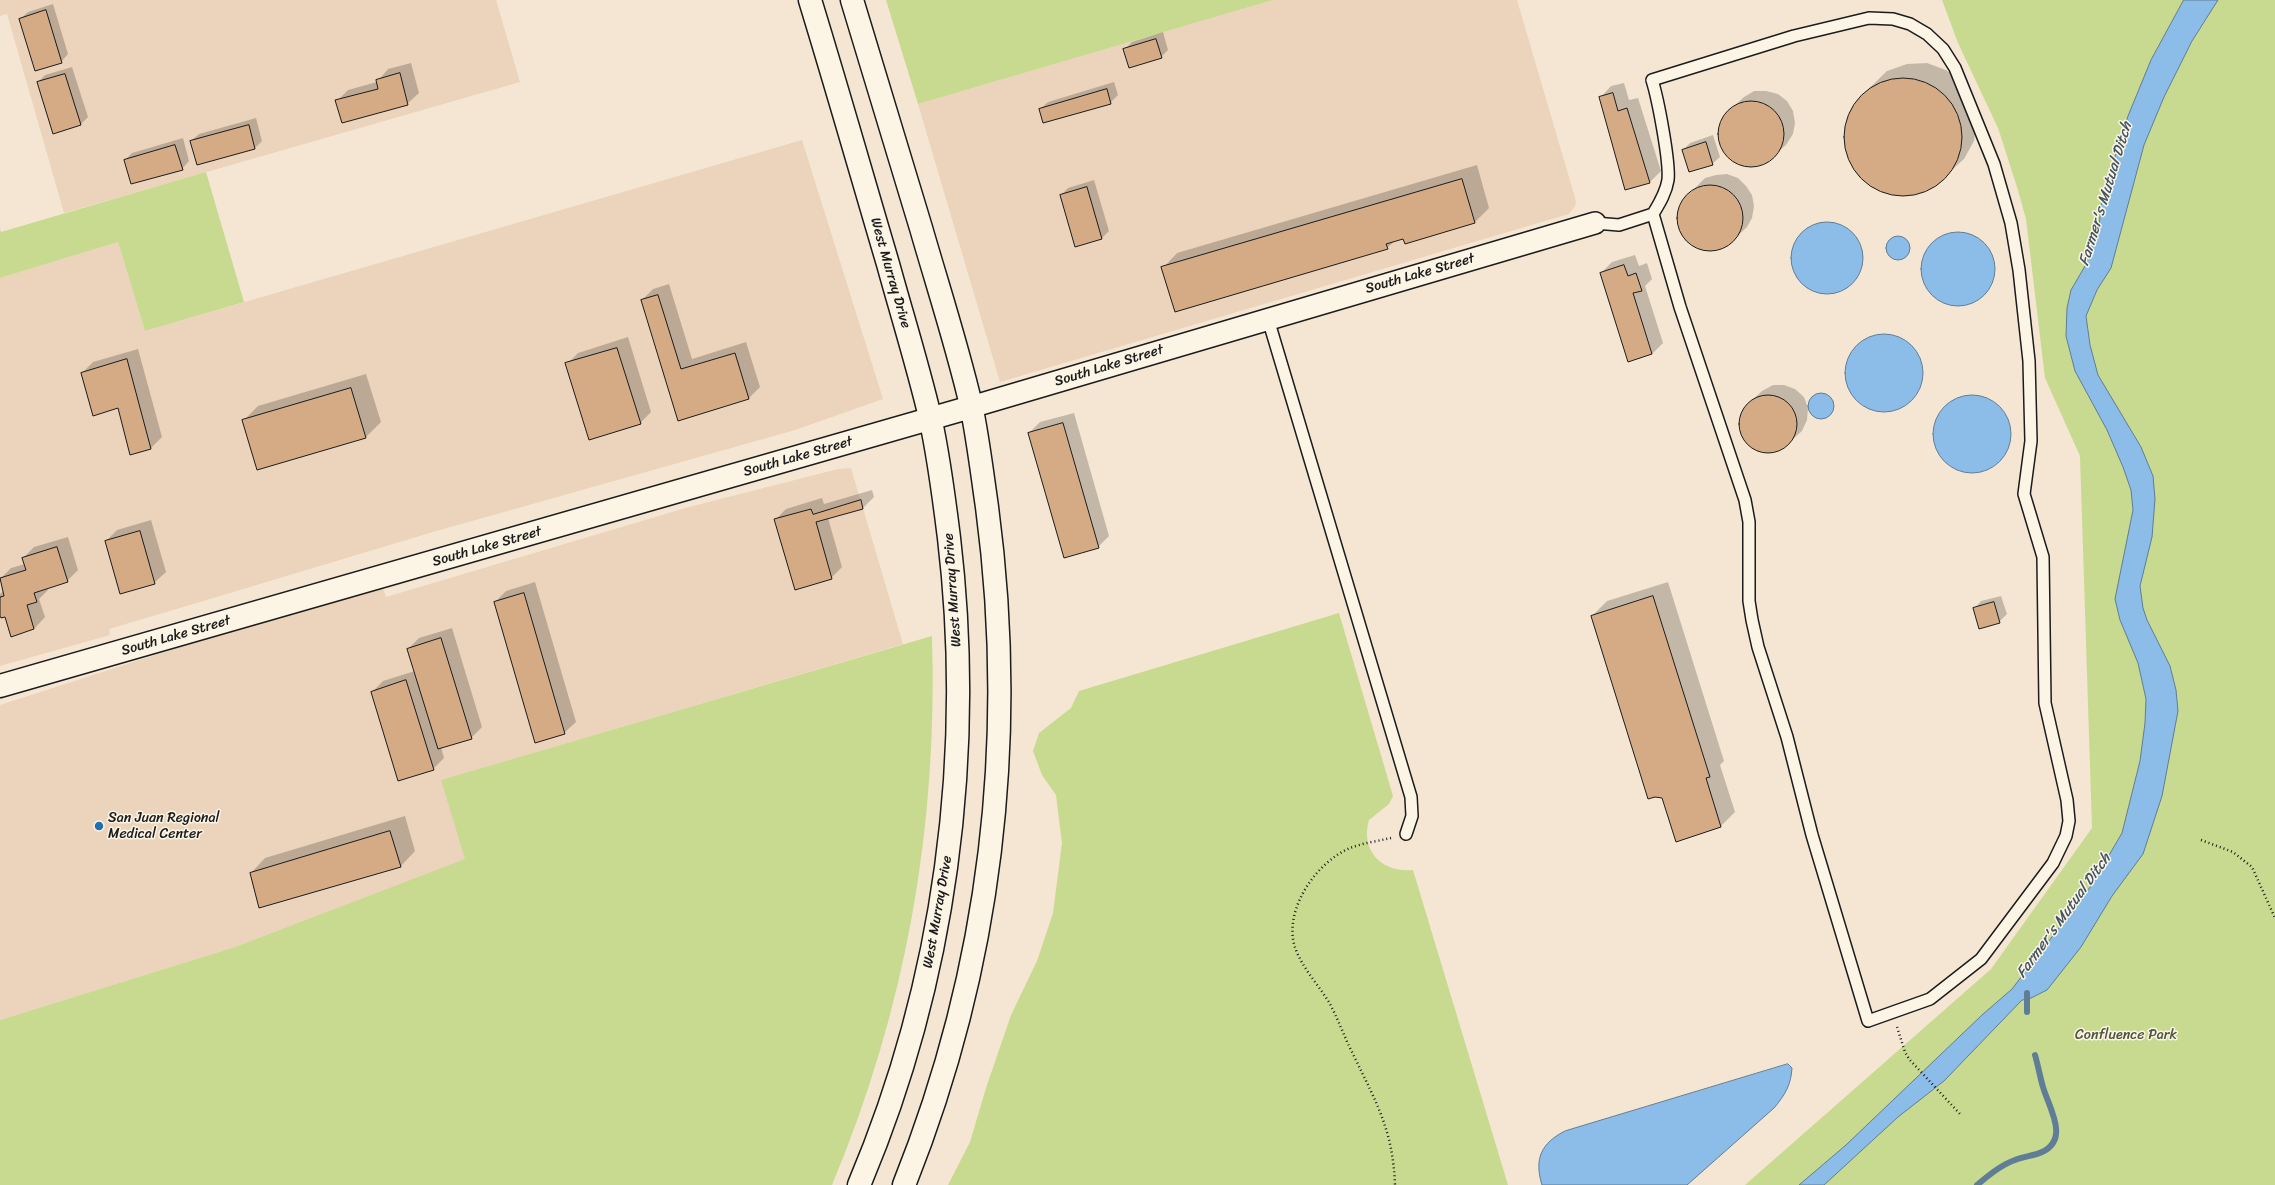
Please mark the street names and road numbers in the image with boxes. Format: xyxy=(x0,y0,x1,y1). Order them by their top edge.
street label: West Murray Drive xyxy=(866,216,914,330)
street label: South Lake Street xyxy=(1363,250,1477,298)
street label: South Lake Street xyxy=(1053,341,1165,391)
street label: South Lake Street xyxy=(741,433,855,481)
street label: South Lake Street xyxy=(430,523,544,571)
street label: West Murray Drive xyxy=(941,532,965,648)
street label: South Lake Street xyxy=(119,612,233,660)
street label: West Murray Drive xyxy=(920,854,956,970)

